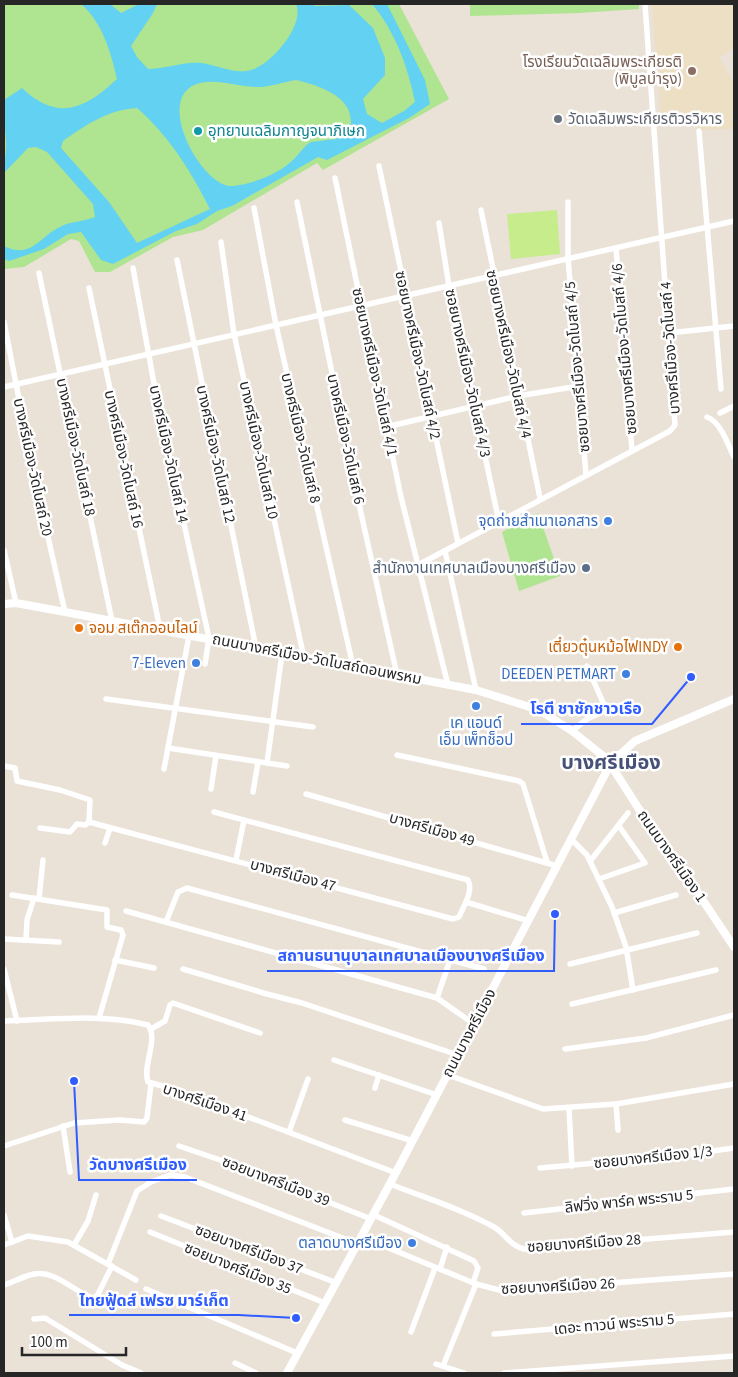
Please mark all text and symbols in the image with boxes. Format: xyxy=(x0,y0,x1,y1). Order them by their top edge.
place label: โรงเรียนวัดเฉลิมพระเกียรติ (พิบูลบำรุง) xyxy=(523,52,682,90)
marker: โรงเรียนวัดเฉลิมพระเกียรติ (พิบูลบำรุง) xyxy=(686,65,698,77)
place label: วัดเฉลิมพระเกียรติวรวิหาร xyxy=(568,109,722,130)
marker: วัดเฉลิมพระเกียรติวรวิหาร xyxy=(552,113,564,125)
place label: อุทยานเฉลิมกาญจนาภิเษก xyxy=(208,121,365,142)
marker: อุทยานเฉลิมกาญจนาภิเษก xyxy=(192,125,204,137)
street label: ซอยบางศรีเมือง-วัดโบสถ์ 4/6 xyxy=(607,263,642,435)
street label: ซอยบางศรีเมือง-วัดโบสถ์ 4/4 xyxy=(480,268,537,441)
street label: ซอยบางศรีเมือง-วัดโบสถ์ 4/2 xyxy=(389,269,446,441)
street label: บางศรีเมือง-วัดโบสถ์ 4 xyxy=(655,280,686,415)
street label: ซอยบางศรีเมือง-วัดโบสถ์ 4/5 xyxy=(560,281,595,453)
street label: ซอยบางศรีเมือง-วัดโบสถ์ 4/1 xyxy=(346,286,403,458)
street label: ซอยบางศรีเมือง-วัดโบสถ์ 4/3 xyxy=(439,287,496,459)
street label: บางศรีเมือง-วัดโบสถ์ 8 xyxy=(275,371,326,505)
street label: บางศรีเมือง-วัดโบสถ์ 6 xyxy=(321,372,370,506)
street label: บางศรีเมือง-วัดโบสถ์ 18 xyxy=(51,376,100,518)
street label: บางศรีเมือง-วัดโบสถ์ 10 xyxy=(234,379,283,521)
street label: บางศรีเมือง-วัดโบสถ์ 14 xyxy=(144,383,194,526)
street label: บางศรีเมือง-วัดโบสถ์ 12 xyxy=(191,383,240,525)
street label: บางศรีเมือง-วัดโบสถ์ 16 xyxy=(99,388,148,530)
street label: บางศรีเมือง-วัดโบสถ์ 20 xyxy=(8,396,57,538)
place label: จุดถ่ายสำเนาเอกสาร xyxy=(479,511,598,532)
marker: จุดถ่ายสำเนาเอกสาร xyxy=(602,515,614,527)
place label: สำนักงานเทศบาลเมืองบางศรีเมือง xyxy=(373,558,576,579)
marker: สำนักงานเทศบาลเมืองบางศรีเมือง xyxy=(580,562,592,574)
place label: จอม สเต๊กออนไลน์ xyxy=(89,618,198,639)
marker: จอม สเต๊กออนไลน์ xyxy=(73,622,85,634)
street label: ถนนบางศรีเมือง-วัดโบสถ์ดอนพรหม xyxy=(210,629,423,690)
place label: เตี๋ยวตุ๋นหม้อไฟINDY xyxy=(548,636,669,658)
marker: เตี๋ยวตุ๋นหม้อไฟINDY xyxy=(672,641,684,653)
place label: 7-Eleven xyxy=(132,653,186,674)
marker: 7-Eleven xyxy=(190,657,202,669)
place label: DEEDEN PETMART xyxy=(501,664,616,685)
marker: DEEDEN PETMART xyxy=(620,668,632,680)
callout: โรตี ชาชักชาวเรือ xyxy=(521,693,652,724)
text: โรตี ชาชักชาวเรือ xyxy=(530,698,642,720)
marker: เค แอนด์ เอ็ม เพ็ทช็อป xyxy=(470,700,482,712)
place label: เค แอนด์ เอ็ม เพ็ทช็อป xyxy=(439,713,513,751)
district label: บางศรีเมือง xyxy=(561,749,661,777)
street label: ถนนบางศรีเมือง 1 xyxy=(632,806,711,907)
street label: บางศรีเมือง 49 xyxy=(387,807,477,852)
street label: บางศรีเมือง 47 xyxy=(248,854,338,897)
callout: สถานธนานุบาลเทศบาลเมืองบางศรีเมือง xyxy=(267,940,554,971)
text: สถานธนานุบาลเทศบาลเมืองบางศรีเมือง xyxy=(277,945,545,967)
street label: ถนนบางศรีเมือง xyxy=(437,985,502,1081)
street label: บางศรีเมือง 41 xyxy=(160,1078,250,1127)
street label: ซอยบางศรีเมือง 1/3 xyxy=(593,1141,713,1174)
callout: วัดบางศรีเมือง xyxy=(79,1149,197,1180)
street label: ซอยบางศรีเมือง 39 xyxy=(219,1151,333,1212)
text: วัดบางศรีเมือง xyxy=(89,1154,187,1176)
street label: ลิฟวิ่ง พาร์ค พระราม 5 xyxy=(564,1184,694,1219)
street label: ซอยบางศรีเมือง 37 xyxy=(192,1219,306,1280)
street label: ซอยบางศรีเมือง 28 xyxy=(526,1229,642,1258)
place label: ตลาดบางศรีเมือง xyxy=(298,1233,402,1254)
street label: ซอยบางศรีเมือง 35 xyxy=(181,1237,295,1300)
marker: ตลาดบางศรีเมือง xyxy=(406,1237,418,1249)
street label: ซอยบางศรีเมือง 26 xyxy=(501,1273,616,1300)
callout: ไทยฟู้ดส์ เฟรซ มาร์เก็ต xyxy=(69,1284,239,1315)
text: ไทยฟู้ดส์ เฟรซ มาร์เก็ต xyxy=(79,1290,229,1312)
street label: เดอะ ทาวน์ พระราม 5 xyxy=(553,1309,675,1340)
scale bar xyxy=(22,1324,126,1356)
text: 100 m xyxy=(30,1332,68,1353)

